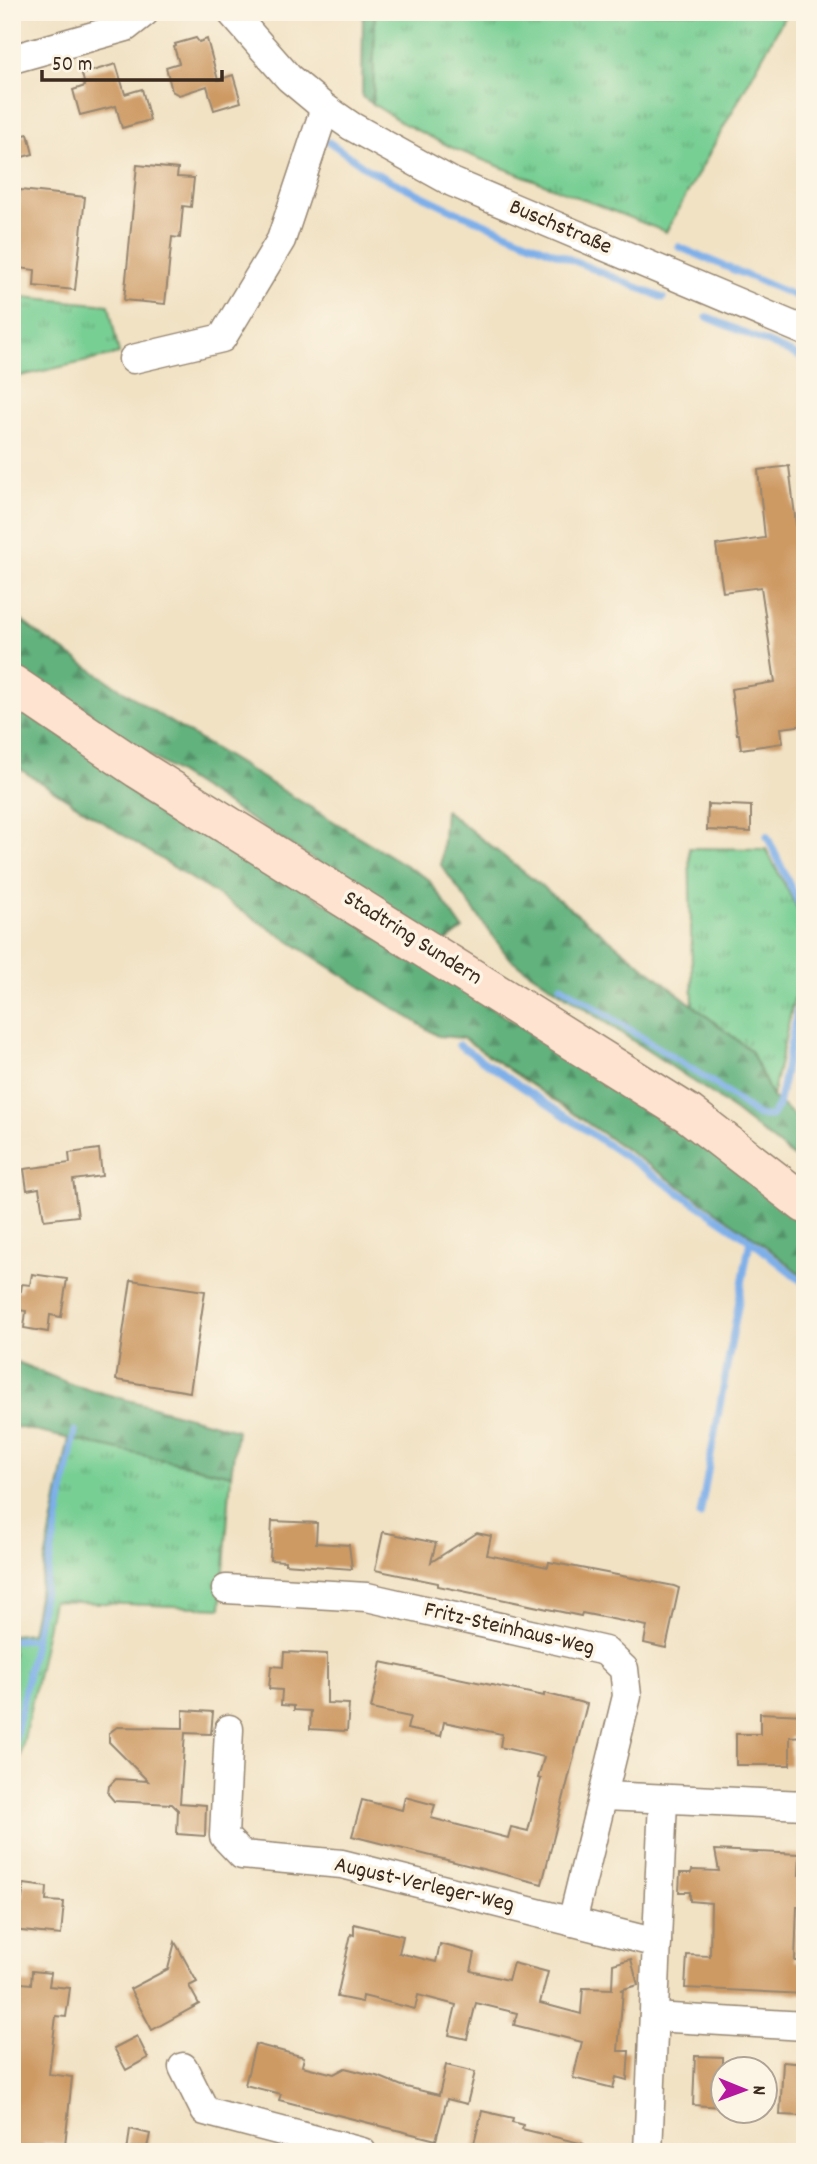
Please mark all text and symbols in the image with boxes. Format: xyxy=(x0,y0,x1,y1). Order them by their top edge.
scale bar xyxy=(42,38,222,82)
text: 50 m xyxy=(52,51,92,81)
street label: Buschstraße xyxy=(503,192,617,264)
street label: Stadtring Sundern xyxy=(336,883,488,995)
street label: Fritz-Steinhaus-Weg xyxy=(421,1594,597,1666)
street label: August-Verleger-Weg xyxy=(331,1849,517,1923)
north arrow xyxy=(708,2056,778,2126)
text: N xyxy=(744,2085,771,2095)

